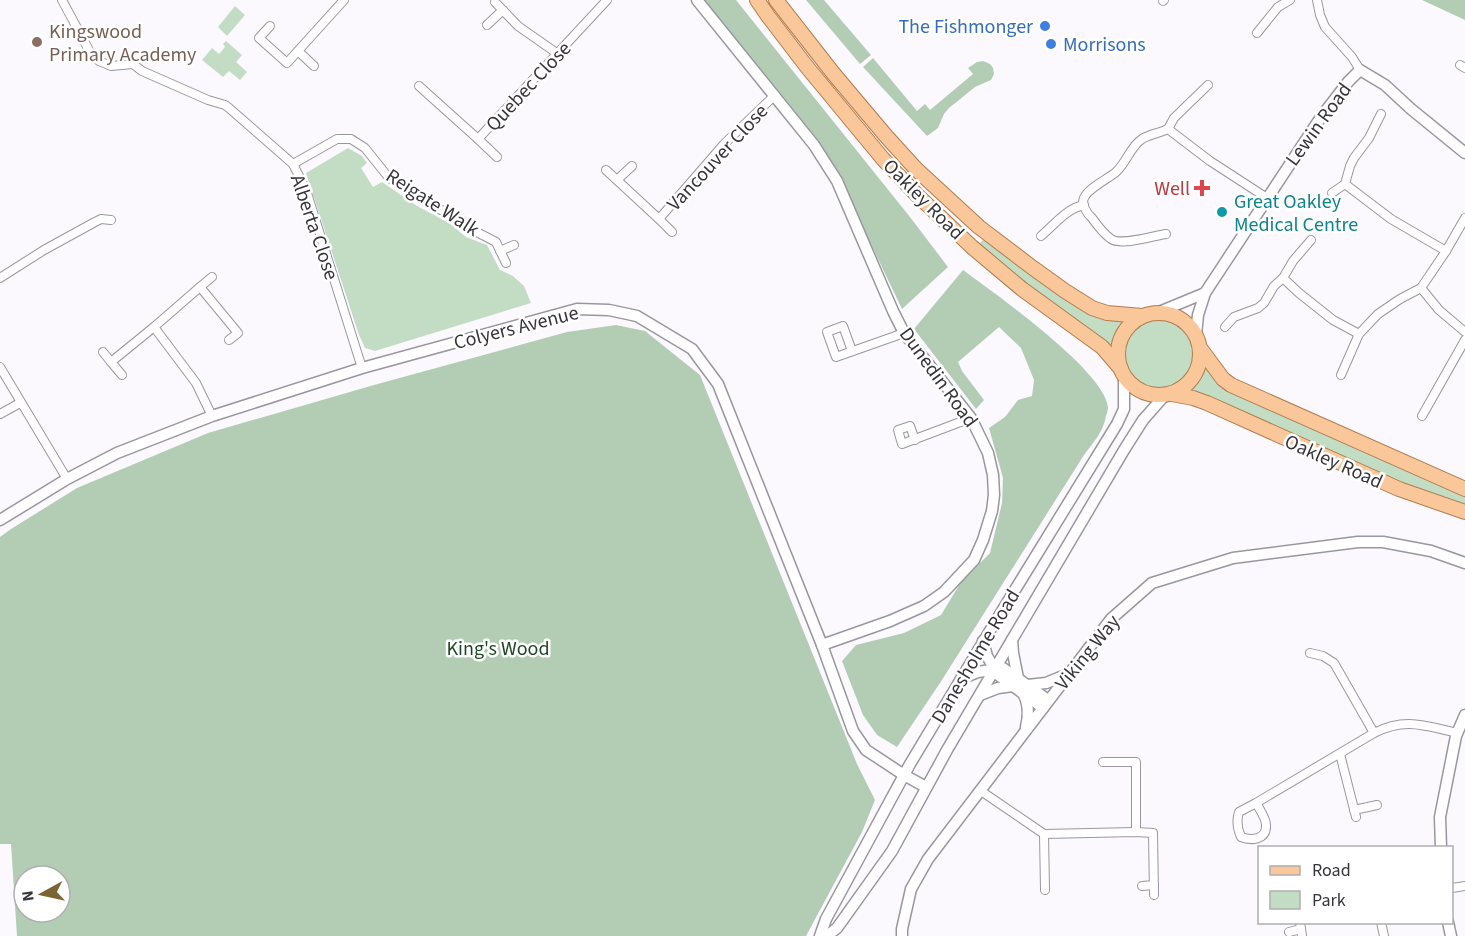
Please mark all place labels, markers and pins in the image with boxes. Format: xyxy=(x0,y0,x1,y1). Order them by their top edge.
place label: The Fishmonger xyxy=(898,13,1033,41)
place label: Kingswood Primary Academy xyxy=(49,18,197,69)
marker: The Fishmonger xyxy=(1038,19,1052,33)
place label: Morrisons xyxy=(1063,31,1146,59)
marker: Kingswood Primary Academy xyxy=(30,35,44,49)
marker: Morrisons xyxy=(1044,37,1058,51)
place label: Well xyxy=(1154,175,1190,203)
marker: Well xyxy=(1195,181,1209,195)
place label: Great Oakley Medical Centre xyxy=(1234,188,1358,239)
marker: Great Oakley Medical Centre xyxy=(1215,205,1229,219)

